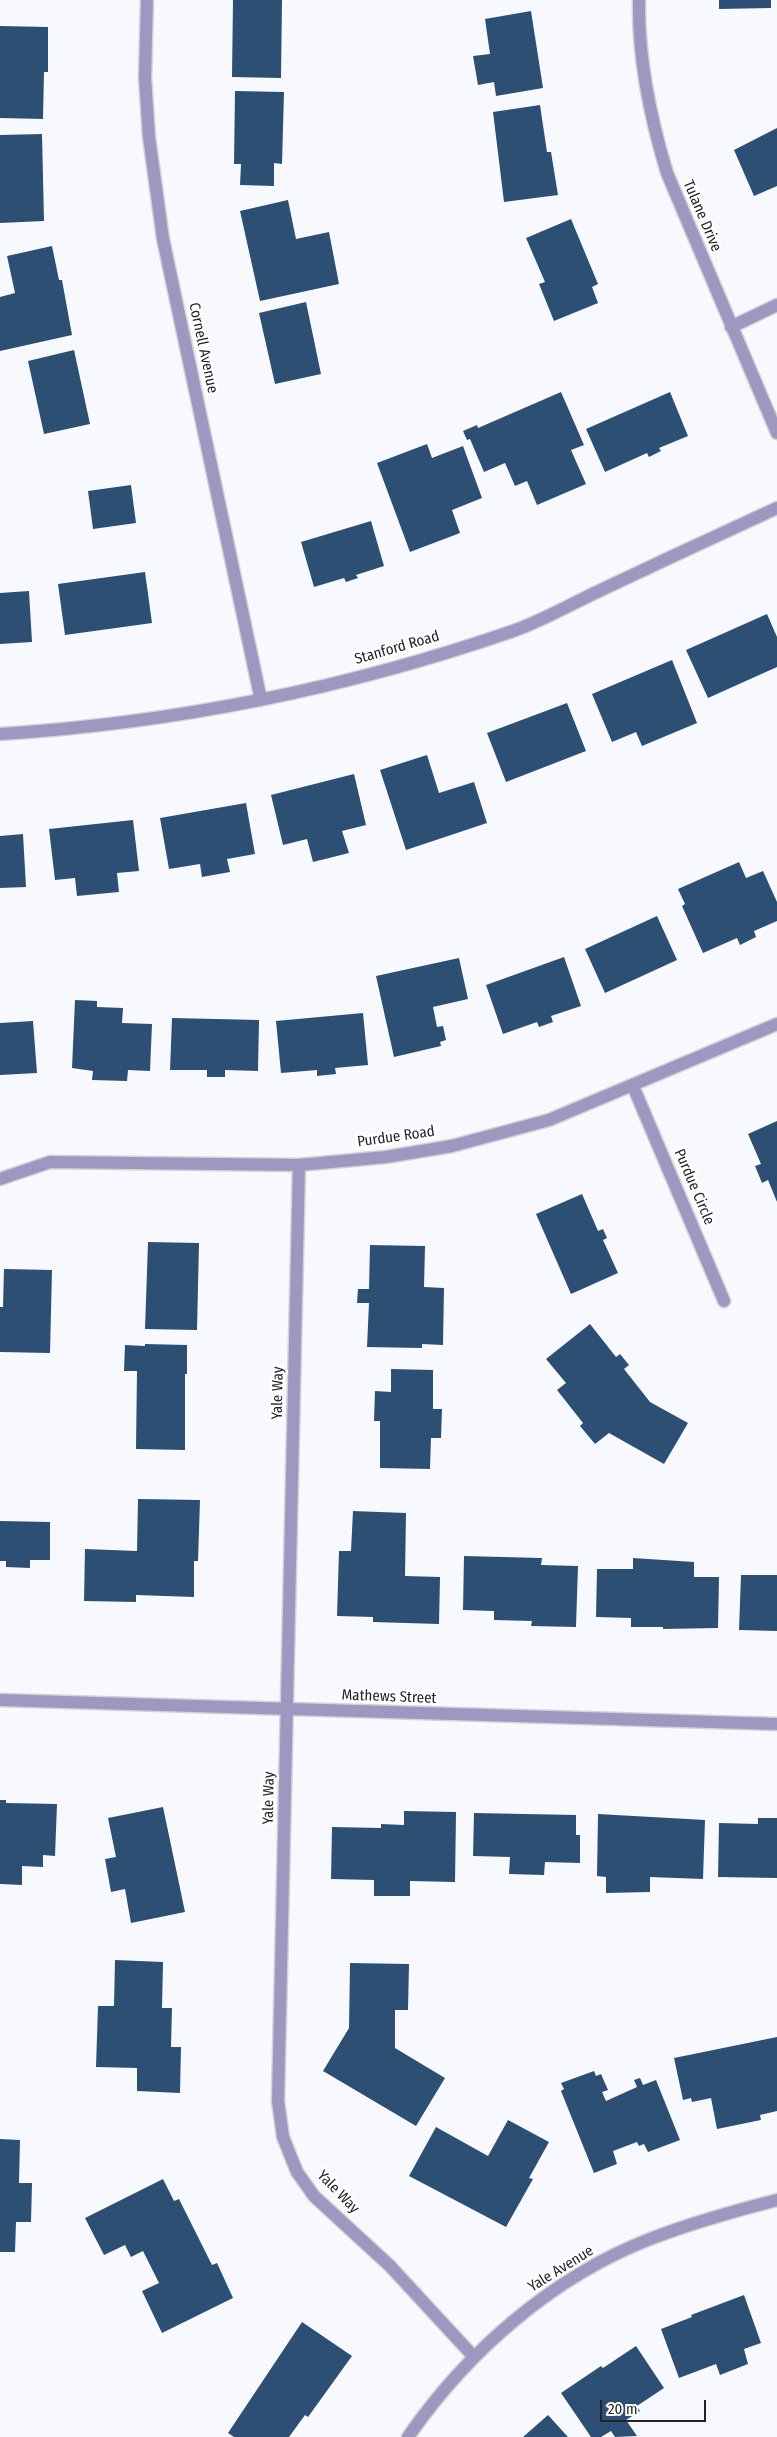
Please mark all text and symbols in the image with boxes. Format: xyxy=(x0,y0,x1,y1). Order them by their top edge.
street label: Tulane Drive xyxy=(679,177,725,255)
street label: Cornell Avenue xyxy=(185,301,221,395)
street label: Stanford Road xyxy=(353,627,441,669)
street label: Purdue Road xyxy=(356,1123,436,1151)
street label: Purdue Circle xyxy=(670,1146,718,1228)
street label: Yale Way xyxy=(269,1366,287,1420)
street label: Mathews Street xyxy=(341,1686,437,1708)
street label: Yale Way xyxy=(260,1771,278,1825)
street label: Yale Way xyxy=(313,2167,363,2217)
street label: Yale Avenue xyxy=(525,2242,597,2296)
scale bar xyxy=(602,2390,708,2422)
text: 20 m xyxy=(608,2400,638,2418)

